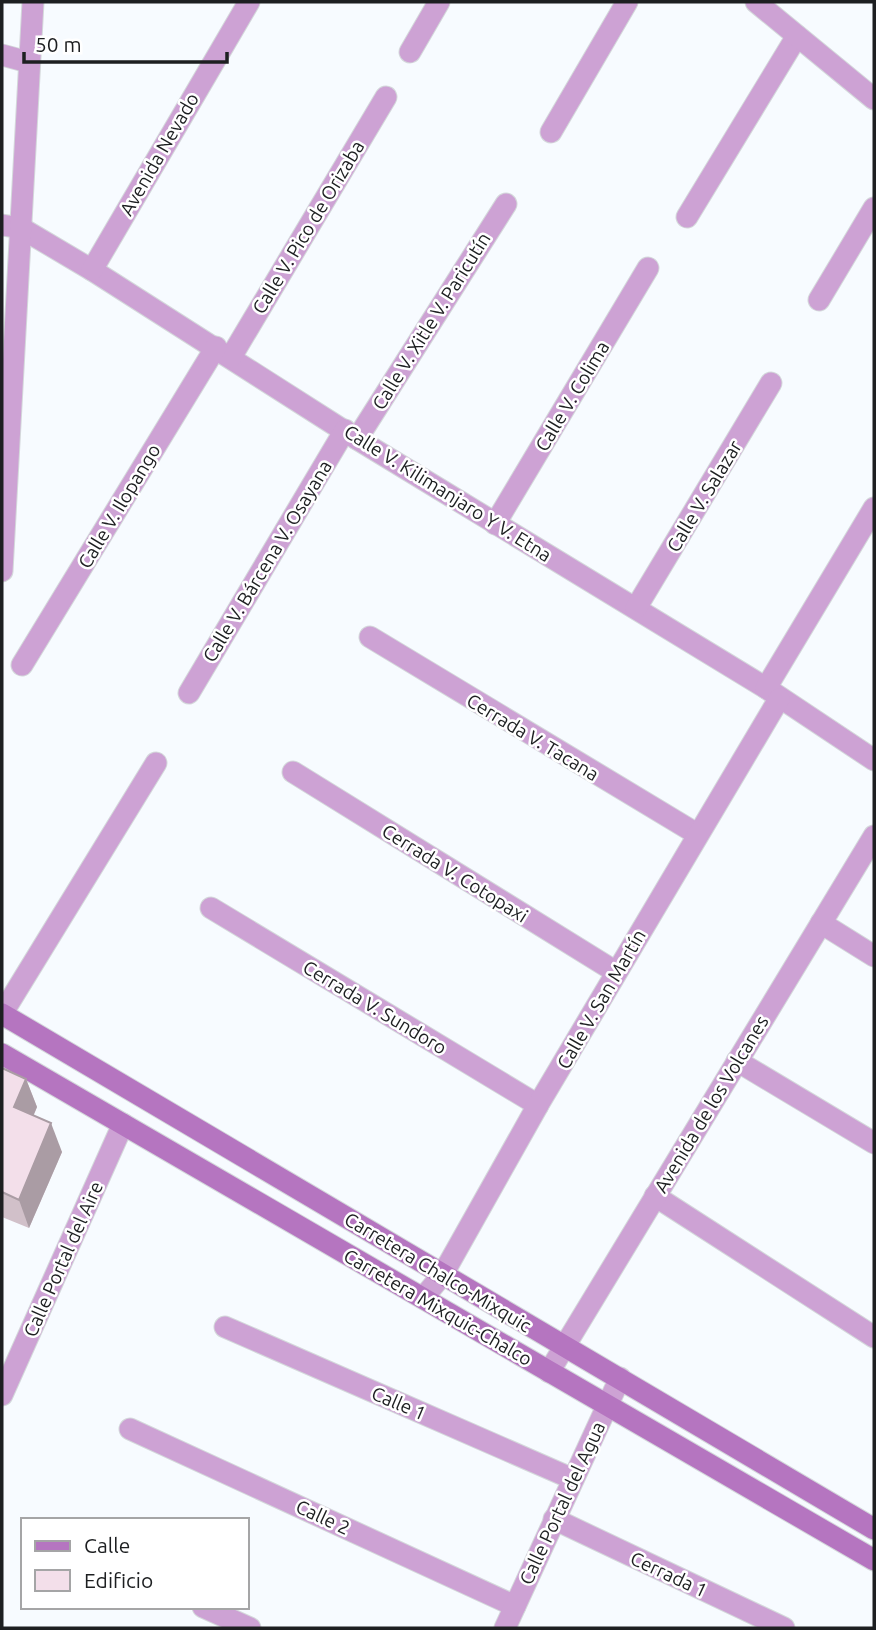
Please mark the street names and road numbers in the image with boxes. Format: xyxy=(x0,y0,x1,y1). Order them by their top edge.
street label: Avenida Nevado xyxy=(115,89,203,219)
street label: Calle V. Pico de Orizaba xyxy=(248,136,368,318)
street label: Calle V. Xitle V. Paricutín xyxy=(367,228,495,414)
street label: Calle V. Colima xyxy=(530,337,614,455)
street label: Calle V. Kilimanjaro Y V. Etna xyxy=(340,420,556,566)
street label: Calle V. Salazar xyxy=(662,436,746,556)
street label: Calle V. Ilopango xyxy=(73,440,165,572)
street label: Calle V. Bárcena V. Osayana xyxy=(198,456,336,666)
street label: Cerrada V. Tacana xyxy=(463,689,603,785)
street label: Cerrada V. Cotopaxi xyxy=(378,819,532,927)
street label: Calle V. San Martín xyxy=(552,925,650,1073)
street label: Cerrada V. Sundoro xyxy=(299,955,451,1059)
street label: Avenida de los Volcanes xyxy=(649,1011,773,1197)
street label: Calle Portal del Aire xyxy=(19,1178,107,1340)
street label: Carretera Chalco-Mixquic xyxy=(341,1207,536,1337)
street label: Carretera Mixquic-Chalco xyxy=(340,1244,536,1370)
street label: Calle 1 xyxy=(368,1382,430,1424)
street label: Calle Portal del Agua xyxy=(515,1418,609,1588)
street label: Calle 2 xyxy=(293,1495,353,1539)
street label: Cerrada 1 xyxy=(627,1547,711,1601)

